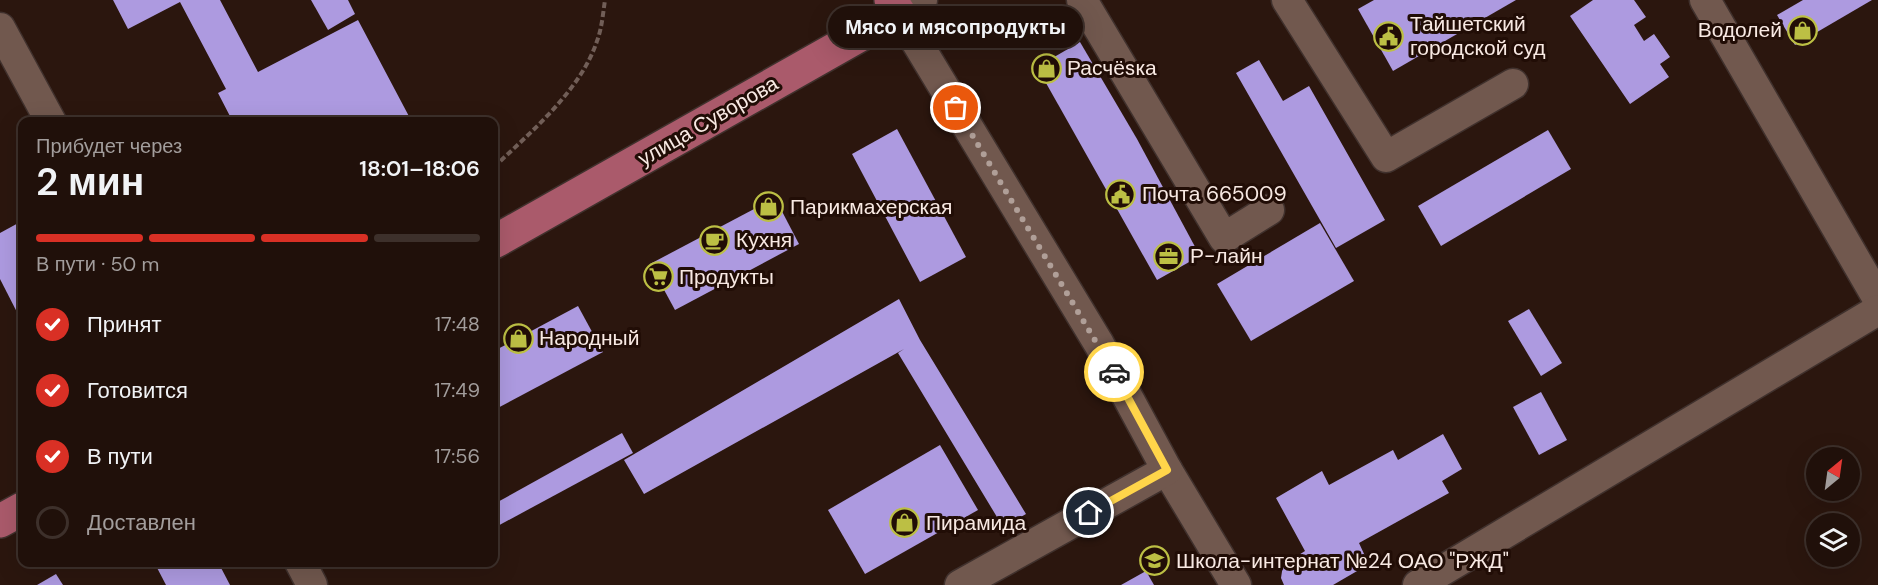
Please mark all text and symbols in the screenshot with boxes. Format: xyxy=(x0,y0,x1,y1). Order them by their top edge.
callout: Мясо и мясопродукты xyxy=(828,6,1084,48)
place label: Тайшетский городской суд xyxy=(1410,10,1546,62)
text: Мясо и мясопродукты xyxy=(845,14,1066,40)
shop icon: Водолей xyxy=(1787,14,1819,46)
place label: Водолей xyxy=(1698,16,1782,44)
public building icon: Тайшетский городской суд xyxy=(1373,20,1405,52)
shop icon: Расчёsка xyxy=(1030,52,1062,84)
place label: Расчёsка xyxy=(1067,54,1157,82)
street label: улица Суворова xyxy=(633,69,783,173)
pin xyxy=(930,82,981,133)
icon: bag xyxy=(939,91,972,124)
text: Прибудет через xyxy=(36,133,182,159)
text: 18:01–18:06 xyxy=(359,154,480,183)
text: 2 мин xyxy=(36,156,144,207)
public building icon: Почта 665009 xyxy=(1105,178,1137,210)
place label: Почта 665009 xyxy=(1142,180,1287,208)
shop icon: Парикмахерская xyxy=(753,191,785,223)
place label: Парикмахерская xyxy=(790,193,952,221)
cafe icon: Кухня xyxy=(699,224,731,256)
place label: Кухня xyxy=(736,226,792,254)
office icon: Р-лайн xyxy=(1153,240,1185,272)
place label: Р-лайн xyxy=(1190,242,1263,270)
text: В пути · 50 m xyxy=(36,251,159,277)
supermarket icon: Продукты xyxy=(642,261,674,293)
place label: Продукты xyxy=(679,263,774,291)
icon: check xyxy=(36,308,69,341)
text: Принят xyxy=(87,310,161,339)
text: 17:48 xyxy=(435,311,480,337)
shop icon: Народный xyxy=(502,322,534,354)
place label: Народный xyxy=(539,324,639,352)
courier xyxy=(1084,342,1144,402)
icon: car xyxy=(1098,356,1131,389)
icon: check xyxy=(36,374,69,407)
text: Готовится xyxy=(87,376,188,405)
text: 17:49 xyxy=(434,377,480,403)
icon: check xyxy=(36,440,69,473)
text: В пути xyxy=(87,442,153,471)
text: 17:56 xyxy=(434,443,480,469)
north arrow xyxy=(1806,447,1860,501)
map controls xyxy=(1806,447,1860,567)
pin xyxy=(1063,487,1114,538)
icon: home xyxy=(1072,496,1105,529)
shop icon: Пирамида xyxy=(889,507,921,539)
text: Доставлен xyxy=(87,508,196,537)
place label: Пирамида xyxy=(926,509,1027,537)
button: layers xyxy=(1806,513,1860,567)
school or university icon: Школа-интернат №24 ОАО "РЖД" xyxy=(1139,545,1171,577)
place label: Школа-интернат №24 ОАО "РЖД" xyxy=(1176,547,1509,575)

